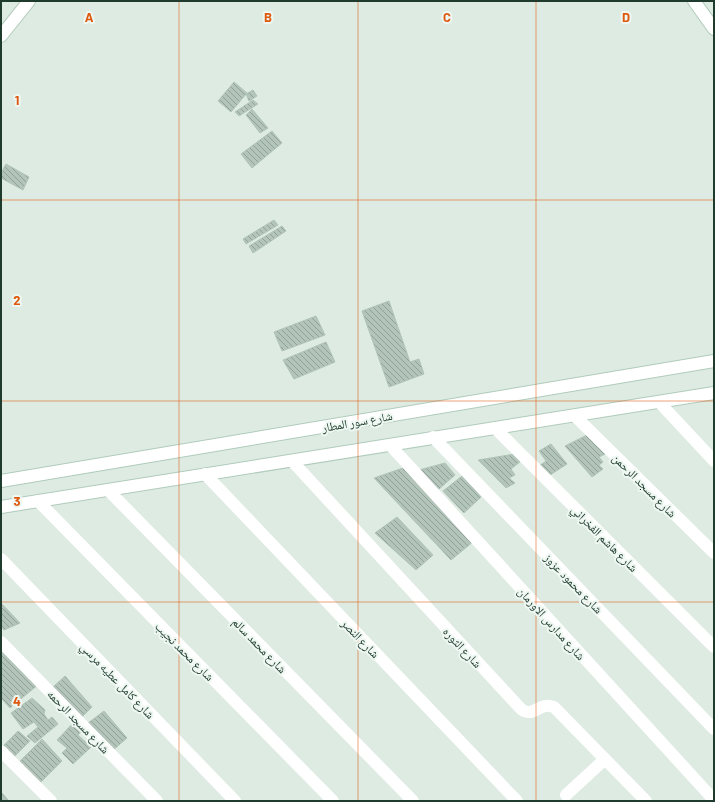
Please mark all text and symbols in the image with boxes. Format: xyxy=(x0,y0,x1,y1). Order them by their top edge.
text: A xyxy=(85,9,94,25)
text: B xyxy=(264,9,272,25)
text: C xyxy=(443,9,451,25)
text: D xyxy=(622,9,630,25)
text: 1 xyxy=(15,92,19,108)
text: 2 xyxy=(13,292,21,308)
street label: شارع سور المطار xyxy=(320,408,394,436)
street label: شارع مسجد الرحمن xyxy=(609,450,680,521)
text: 3 xyxy=(13,493,21,509)
street label: شارع هاشم الفخراني xyxy=(566,502,641,577)
street label: شارع محمود عزوز xyxy=(540,549,606,617)
street label: شارع مدارس الاورمان xyxy=(514,584,588,664)
street label: شارع محمد سالم xyxy=(229,614,290,677)
street label: شارع النصر xyxy=(337,615,383,662)
street label: شارع محمد نجيب xyxy=(151,619,217,685)
street label: شارع الثوره xyxy=(439,624,485,672)
street label: شارع كامل عطيه مرسي xyxy=(75,639,158,724)
street label: شارع مسجد الرحمه xyxy=(44,686,113,757)
text: 4 xyxy=(13,693,21,709)

